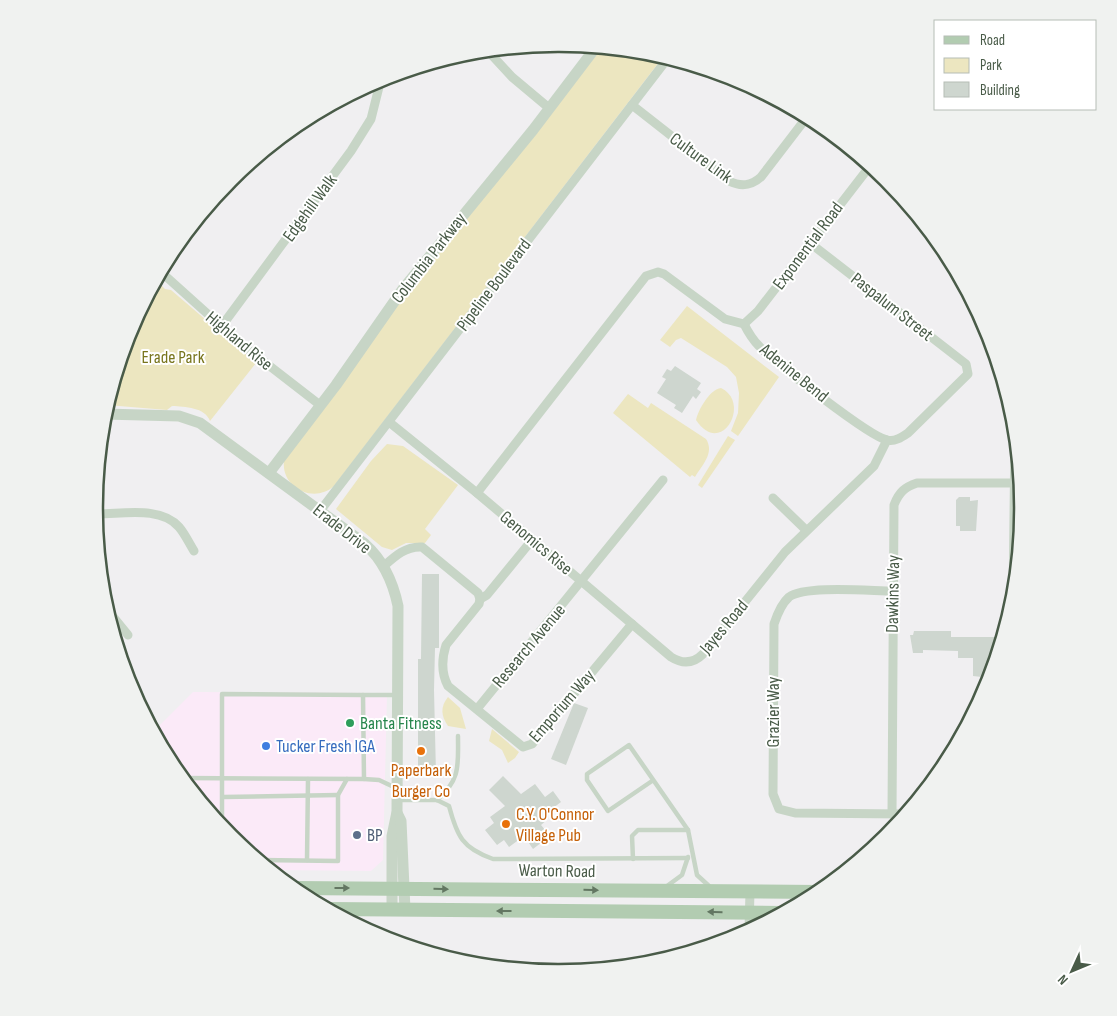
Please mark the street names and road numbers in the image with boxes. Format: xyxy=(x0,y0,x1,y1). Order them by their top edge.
street label: Culture Link xyxy=(666,128,736,188)
street label: Edgehill Walk xyxy=(279,170,342,246)
street label: Exponential Road xyxy=(768,198,848,294)
street label: Columbia Parkway xyxy=(387,209,471,307)
street label: Pipeline Boulevard xyxy=(453,235,535,335)
street label: Paspalum Street xyxy=(847,268,938,346)
street label: Highland Rise xyxy=(201,307,277,375)
street label: Adenine Bend xyxy=(755,339,832,407)
street label: Erade Drive xyxy=(309,500,375,558)
street label: Genomics Rise xyxy=(495,507,577,579)
street label: Dawkins Way xyxy=(882,555,904,633)
street label: Jayes Road xyxy=(695,596,753,659)
street label: Research Avenue xyxy=(488,600,570,692)
street label: Emporium Way xyxy=(525,665,599,747)
street label: Grazier Way xyxy=(763,677,784,747)
street label: Warton Road xyxy=(518,860,596,882)

